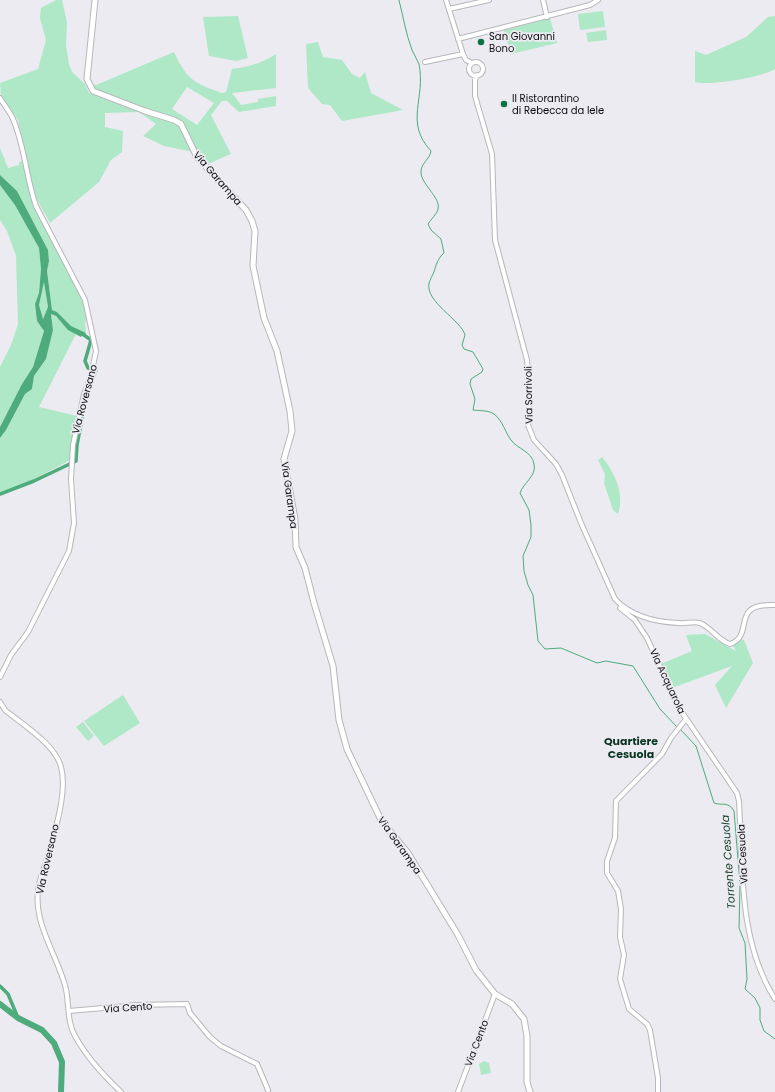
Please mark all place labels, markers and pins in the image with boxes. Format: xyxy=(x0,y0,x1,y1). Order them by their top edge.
place label: San Giovanni Bono xyxy=(489,29,555,56)
marker: San Giovanni Bono xyxy=(476,37,486,47)
place label: Il Ristorantino di Rebecca da lele xyxy=(512,91,604,118)
marker: Il Ristorantino di Rebecca da lele xyxy=(499,99,509,109)

